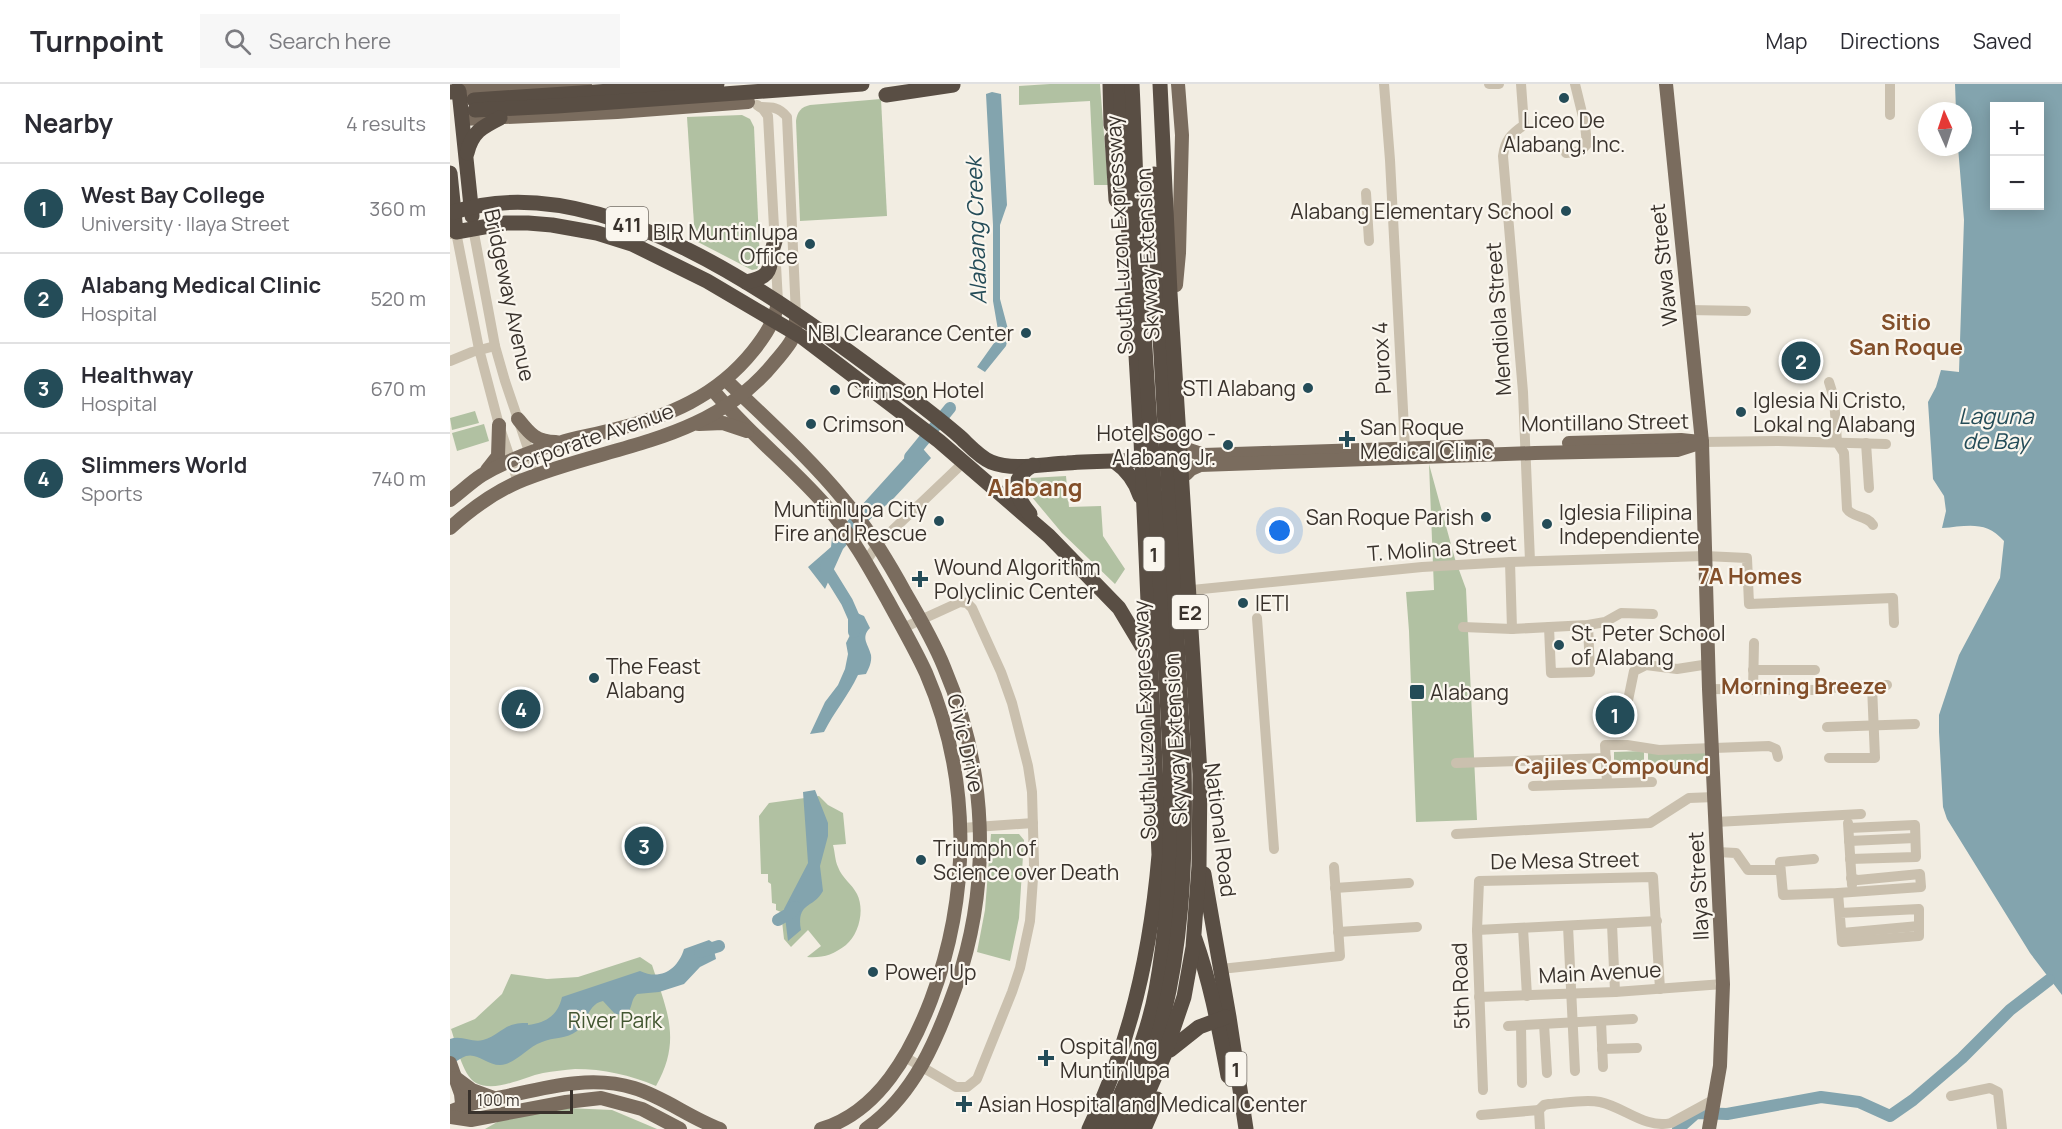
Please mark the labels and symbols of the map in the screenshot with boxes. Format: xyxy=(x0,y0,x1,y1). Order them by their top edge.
marker: Liceo De Alabang, Inc. xyxy=(1557,91,1571,105)
north arrow xyxy=(1918,102,1972,156)
place label: Liceo De Alabang, Inc. xyxy=(1503,106,1625,158)
street label: South Luzon Expressway xyxy=(1099,115,1139,355)
water label: Alabang Creek xyxy=(958,154,994,305)
street label: Skyway Extension xyxy=(1129,167,1165,341)
place label: Alabang Elementary School xyxy=(1290,197,1554,225)
street label: Wawa Street xyxy=(1643,202,1683,328)
marker: Alabang Elementary School xyxy=(1559,204,1573,218)
street label: Bridgeway Avenue xyxy=(478,206,542,384)
road number: 411 xyxy=(606,207,648,241)
place label: BIR Muntinlupa Office xyxy=(653,218,798,270)
marker: BIR Muntinlupa Office xyxy=(803,237,817,251)
street label: Mendiola Street xyxy=(1479,241,1517,397)
district label: Sitio San Roque xyxy=(1849,307,1963,362)
place label: NBI Clearance Center xyxy=(808,319,1014,347)
street label: Purox 4 xyxy=(1365,321,1397,395)
marker: NBI Clearance Center xyxy=(1019,326,1033,340)
pin: 2 xyxy=(1782,338,1820,384)
place label: STI Alabang xyxy=(1183,374,1296,402)
place label: Crimson Hotel xyxy=(847,376,984,404)
marker: STI Alabang xyxy=(1301,381,1315,395)
marker: Crimson Hotel xyxy=(828,383,842,397)
place label: Iglesia Ni Cristo, Lokal ng Alabang xyxy=(1753,386,1915,438)
street label: Corporate Avenue xyxy=(503,396,677,480)
water label: Laguna de Bay xyxy=(1959,401,2035,456)
marker: Iglesia Ni Cristo, Lokal ng Alabang xyxy=(1734,405,1748,419)
street label: Montillano Street xyxy=(1521,407,1689,437)
place label: Crimson xyxy=(823,410,904,438)
place label: San Roque Medical Clinic xyxy=(1360,413,1493,465)
marker: Crimson xyxy=(804,417,818,431)
place label: Hotel Sogo - Alabang Jr. xyxy=(1097,419,1216,471)
marker: San Roque Medical Clinic xyxy=(1338,430,1356,448)
marker: Hotel Sogo - Alabang Jr. xyxy=(1221,438,1235,452)
district label: Alabang xyxy=(987,470,1083,503)
place label: Muntinlupa City Fire and Rescue xyxy=(774,495,927,547)
place label: Iglesia Filipina Independiente xyxy=(1559,498,1700,550)
place label: San Roque Parish xyxy=(1306,503,1474,531)
marker: San Roque Parish xyxy=(1479,510,1493,524)
marker: Muntinlupa City Fire and Rescue xyxy=(932,514,946,528)
your location xyxy=(1265,516,1294,545)
marker: Iglesia Filipina Independiente xyxy=(1540,517,1554,531)
street label: T. Molina Street xyxy=(1366,529,1518,567)
road number: 1 xyxy=(1144,537,1164,571)
place label: Wound Algorithm Polyclinic Center xyxy=(934,553,1101,605)
district label: 7A Homes xyxy=(1698,561,1802,591)
marker: Wound Algorithm Polyclinic Center xyxy=(911,570,929,588)
place label: IETI xyxy=(1255,589,1289,617)
road number: E2 xyxy=(1172,595,1208,629)
marker: IETI xyxy=(1236,596,1250,610)
street label: South Luzon Expressway xyxy=(1126,600,1162,840)
place label: St. Peter School of Alabang xyxy=(1571,619,1726,671)
marker: St. Peter School of Alabang xyxy=(1552,638,1566,652)
place label: The Feast Alabang xyxy=(606,652,701,704)
street label: Skyway Extension xyxy=(1157,652,1193,826)
marker: The Feast Alabang xyxy=(587,671,601,685)
district label: Morning Breeze xyxy=(1721,671,1887,701)
place label: Alabang xyxy=(1430,678,1509,706)
marker: Alabang xyxy=(1408,683,1426,701)
pin: 4 xyxy=(502,686,540,732)
street label: Civic Drive xyxy=(941,691,991,795)
pin: 1 xyxy=(1596,692,1634,738)
district label: Cajiles Compound xyxy=(1515,751,1709,781)
street label: National Road xyxy=(1199,761,1243,899)
pin: 3 xyxy=(624,824,664,868)
street label: Ilaya Street xyxy=(1681,831,1715,941)
place label: Triumph of Science over Death xyxy=(933,834,1119,886)
street label: De Mesa Street xyxy=(1490,845,1640,875)
marker: Triumph of Science over Death xyxy=(914,853,928,867)
street label: 5th Road xyxy=(1444,942,1476,1030)
street label: Main Avenue xyxy=(1538,955,1662,989)
place label: Power Up xyxy=(885,958,977,986)
marker: Power Up xyxy=(866,965,880,979)
park label: River Park xyxy=(568,1006,663,1034)
place label: Ospital ng Muntinlupa xyxy=(1060,1032,1170,1084)
marker: Ospital ng Muntinlupa xyxy=(1037,1049,1055,1067)
road number: 1 xyxy=(1226,1052,1246,1086)
scale bar xyxy=(468,1087,573,1114)
place label: Asian Hospital and Medical Center xyxy=(978,1090,1308,1118)
marker: Asian Hospital and Medical Center xyxy=(955,1095,973,1113)

